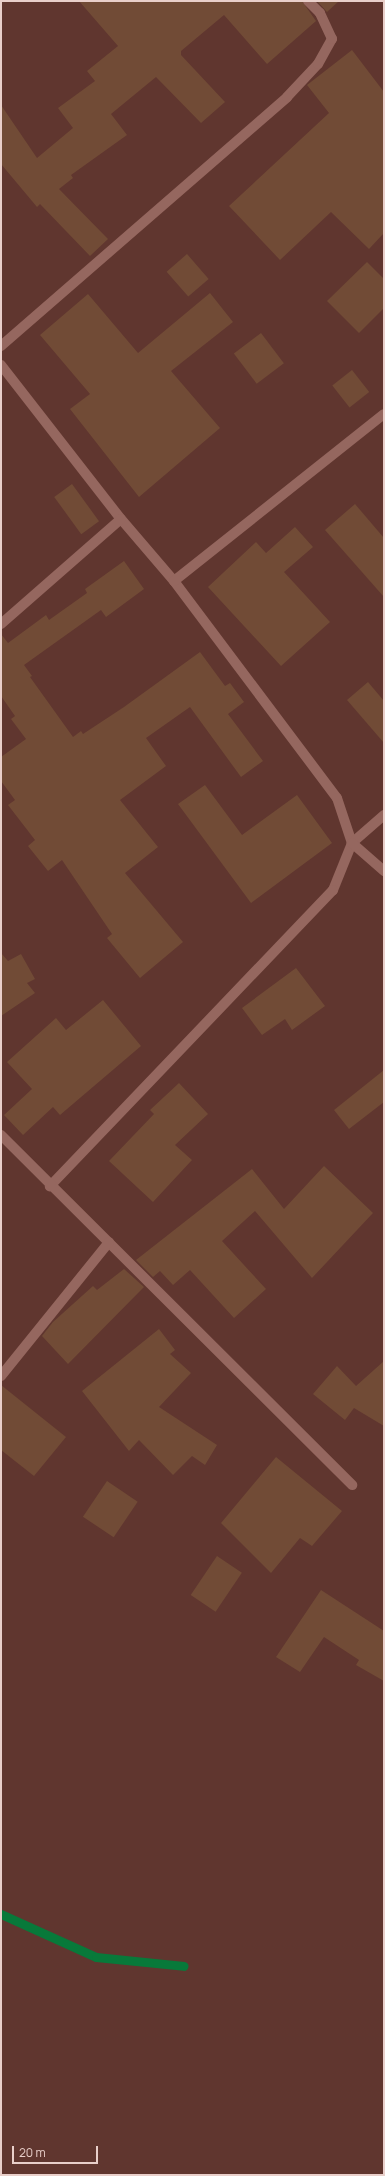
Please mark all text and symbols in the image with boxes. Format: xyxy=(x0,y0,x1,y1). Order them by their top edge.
scale bar xyxy=(14,2138,100,2164)
text: 20 m xyxy=(19,2144,46,2161)

